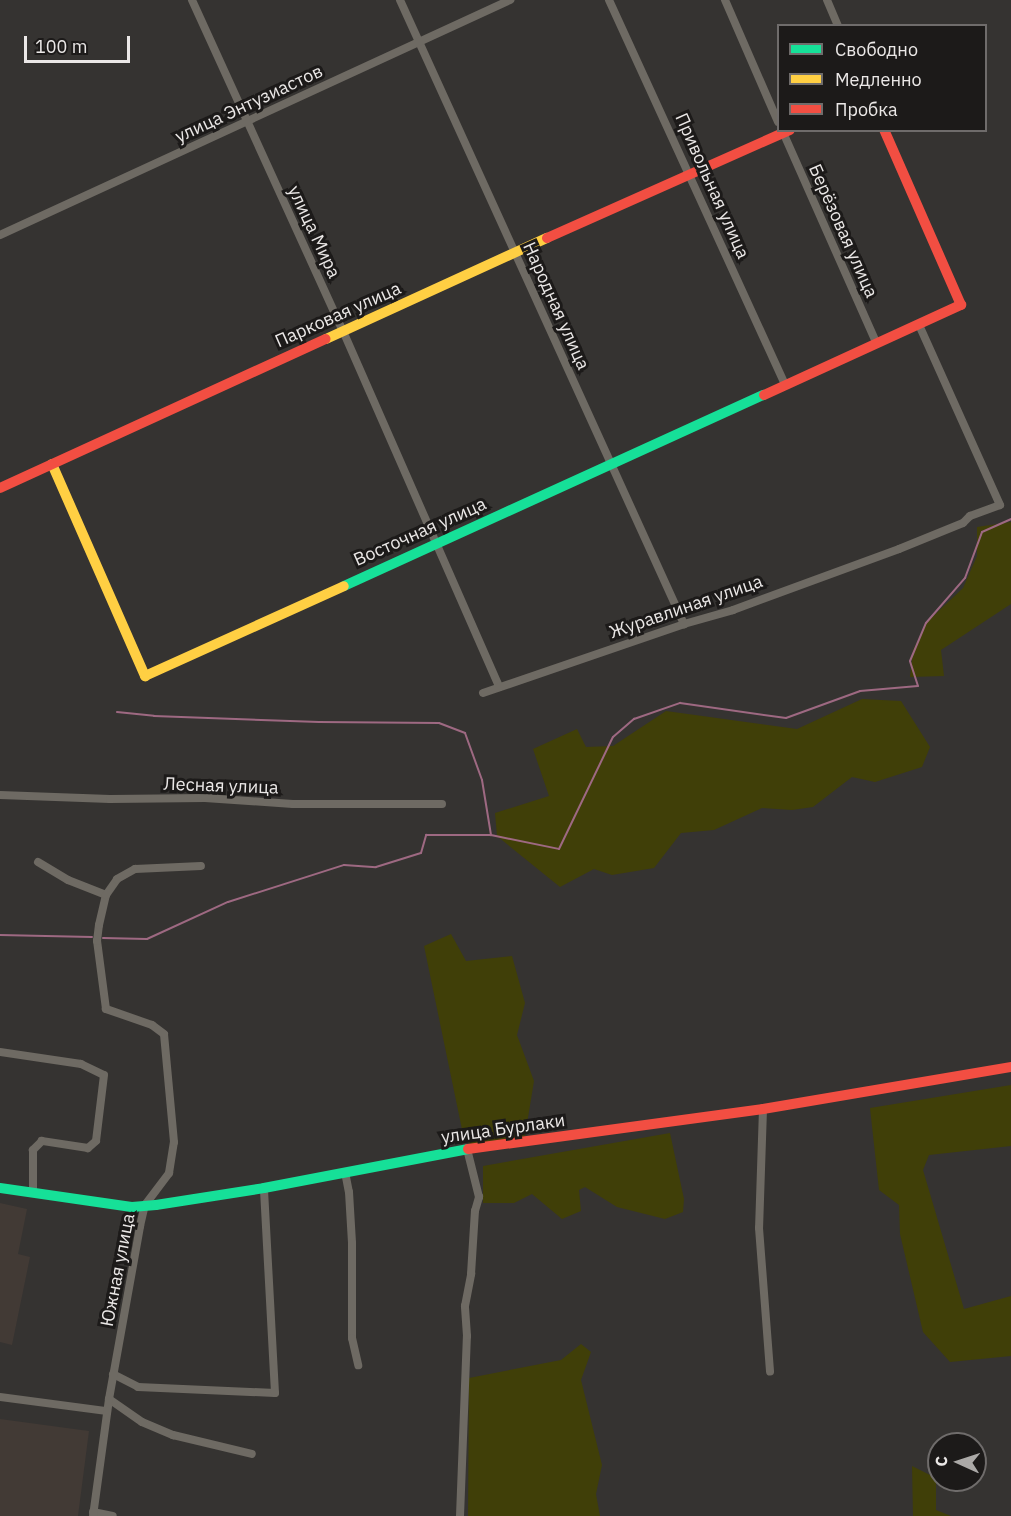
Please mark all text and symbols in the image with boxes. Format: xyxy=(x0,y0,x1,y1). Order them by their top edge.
scale bar xyxy=(27,24,134,62)
legend xyxy=(777,24,987,132)
text: 100 m xyxy=(35,35,87,58)
text: Свободно xyxy=(835,38,918,61)
street label: улица Энтузиастов xyxy=(172,60,326,148)
text: Медленно xyxy=(835,68,922,91)
text: Пробка xyxy=(835,98,898,121)
street label: Привольная улица xyxy=(670,110,754,262)
street label: Берёзовая улица xyxy=(804,161,882,301)
street label: улица Мира xyxy=(283,182,345,282)
street label: Народная улица xyxy=(518,239,594,373)
street label: Парковая улица xyxy=(272,278,404,352)
street label: Восточная улица xyxy=(350,493,490,571)
street label: Журавлиная улица xyxy=(606,571,766,643)
street label: Лесная улица xyxy=(163,773,279,799)
street label: улица Бурлаки xyxy=(440,1110,566,1148)
street label: Южная улица xyxy=(96,1212,140,1328)
north arrow xyxy=(927,1432,987,1492)
text: С xyxy=(931,1455,951,1467)

